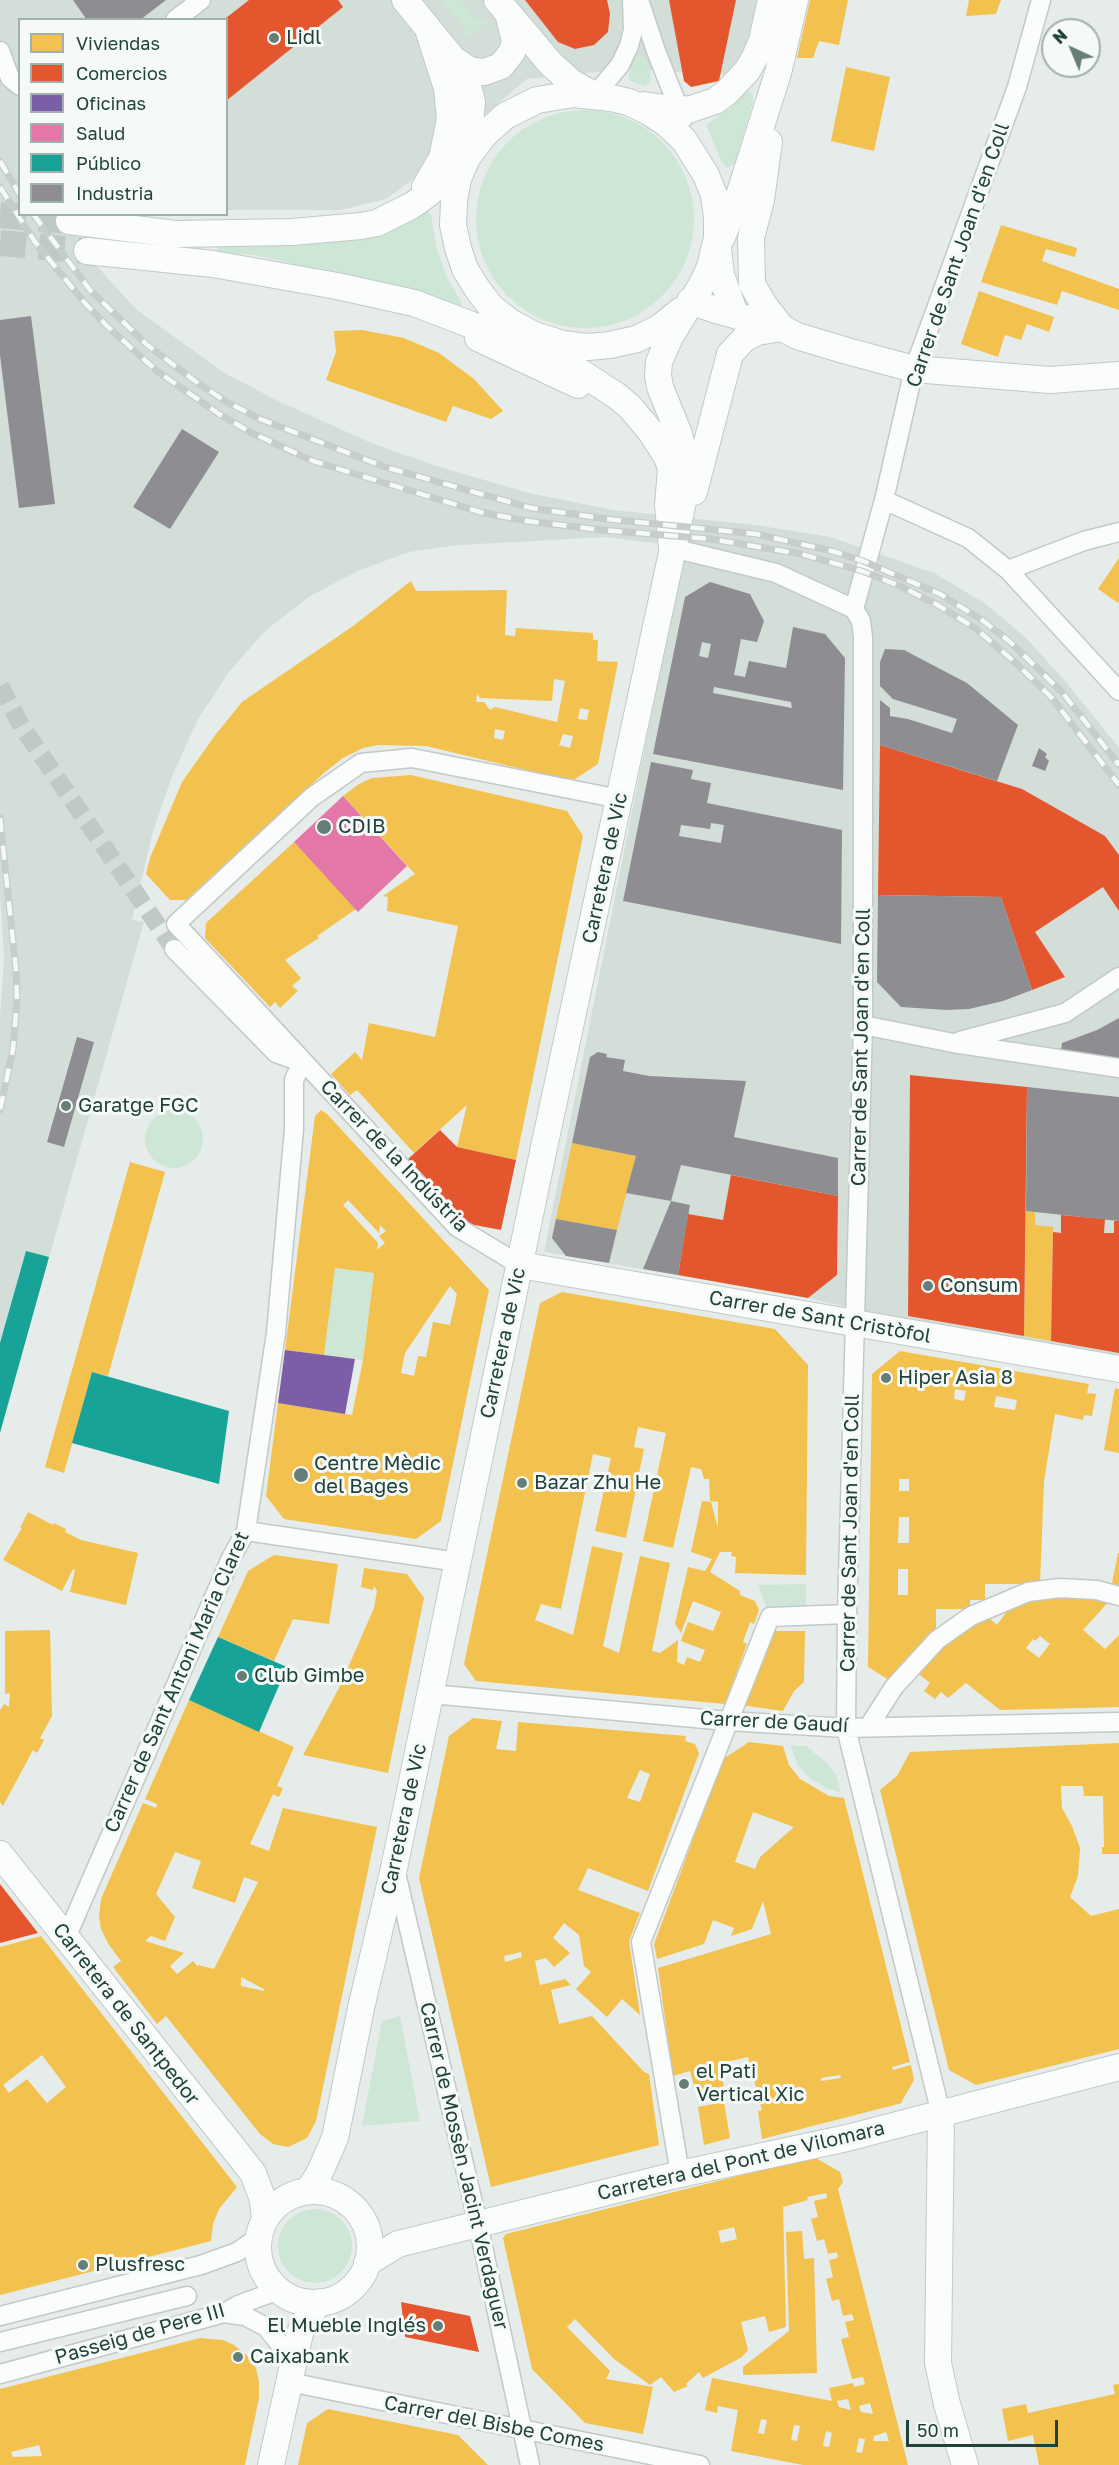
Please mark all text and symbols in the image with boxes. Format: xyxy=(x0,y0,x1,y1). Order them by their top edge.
legend xyxy=(18,18,228,216)
north arrow xyxy=(1041,18,1101,78)
text: N xyxy=(1049,25,1071,48)
place label: Lidl xyxy=(286,26,321,50)
marker: Lidl xyxy=(267,31,281,45)
text: Viviendas xyxy=(76,32,160,54)
text: Comercios xyxy=(76,62,167,84)
text: Oficinas xyxy=(76,92,146,114)
street label: Carrer de Sant Joan d'en Coll xyxy=(901,120,1015,390)
text: Salud xyxy=(76,122,125,144)
text: Público xyxy=(76,152,141,174)
text: Industria xyxy=(76,182,153,204)
street label: Carretera de Vic xyxy=(577,790,633,946)
place label: CDIB xyxy=(338,815,385,839)
marker: CDIB xyxy=(315,818,333,836)
street label: Carrer de Sant Joan d'en Coll xyxy=(847,908,875,1186)
street label: Carrer de la Indústria xyxy=(315,1075,473,1237)
place label: Garatge FGC xyxy=(78,1094,198,1118)
marker: Garatge FGC xyxy=(59,1099,73,1113)
street label: Carretera de Vic xyxy=(475,1265,531,1421)
place label: Consum xyxy=(940,1274,1018,1298)
marker: Consum xyxy=(921,1279,935,1293)
street label: Carrer de Sant Cristòfol xyxy=(707,1286,933,1348)
place label: Hiper Asia 8 xyxy=(898,1366,1013,1390)
marker: Hiper Asia 8 xyxy=(879,1371,893,1385)
street label: Carrer de Sant Joan d'en Coll xyxy=(836,1394,864,1672)
place label: Centre Mèdic del Bages xyxy=(314,1452,441,1499)
marker: Centre Mèdic del Bages xyxy=(292,1466,310,1484)
place label: Bazar Zhu He xyxy=(534,1471,661,1495)
marker: Bazar Zhu He xyxy=(515,1476,529,1490)
street label: Carrer de Sant Antoni Maria Claret xyxy=(99,1528,255,1836)
place label: Club Gimbe xyxy=(254,1664,364,1688)
marker: Club Gimbe xyxy=(235,1669,249,1683)
street label: Carrer de Gaudí xyxy=(699,1706,849,1738)
street label: Carretera de Vic xyxy=(376,1741,432,1897)
street label: Carretera de Santpedor xyxy=(47,1918,205,2110)
street label: Carrer de Mossèn Jacint Verdaguer xyxy=(415,2000,513,2332)
place label: el Pati Vertical Xic xyxy=(696,2060,804,2107)
marker: el Pati Vertical Xic xyxy=(677,2077,691,2091)
street label: Carretera del Pont de Vilomara xyxy=(595,2116,887,2206)
place label: Plusfresc xyxy=(95,2253,185,2277)
marker: Plusfresc xyxy=(76,2258,90,2272)
street label: Passeig de Pere III xyxy=(52,2298,228,2370)
place label: El Mueble Inglés xyxy=(267,2314,426,2338)
marker: El Mueble Inglés xyxy=(431,2319,445,2333)
place label: Caixabank xyxy=(250,2345,350,2369)
marker: Caixabank xyxy=(231,2350,245,2364)
street label: Carrer del Bisbe Comes xyxy=(382,2391,606,2457)
scale bar xyxy=(909,2408,1060,2446)
text: 50 m xyxy=(917,2419,959,2441)

